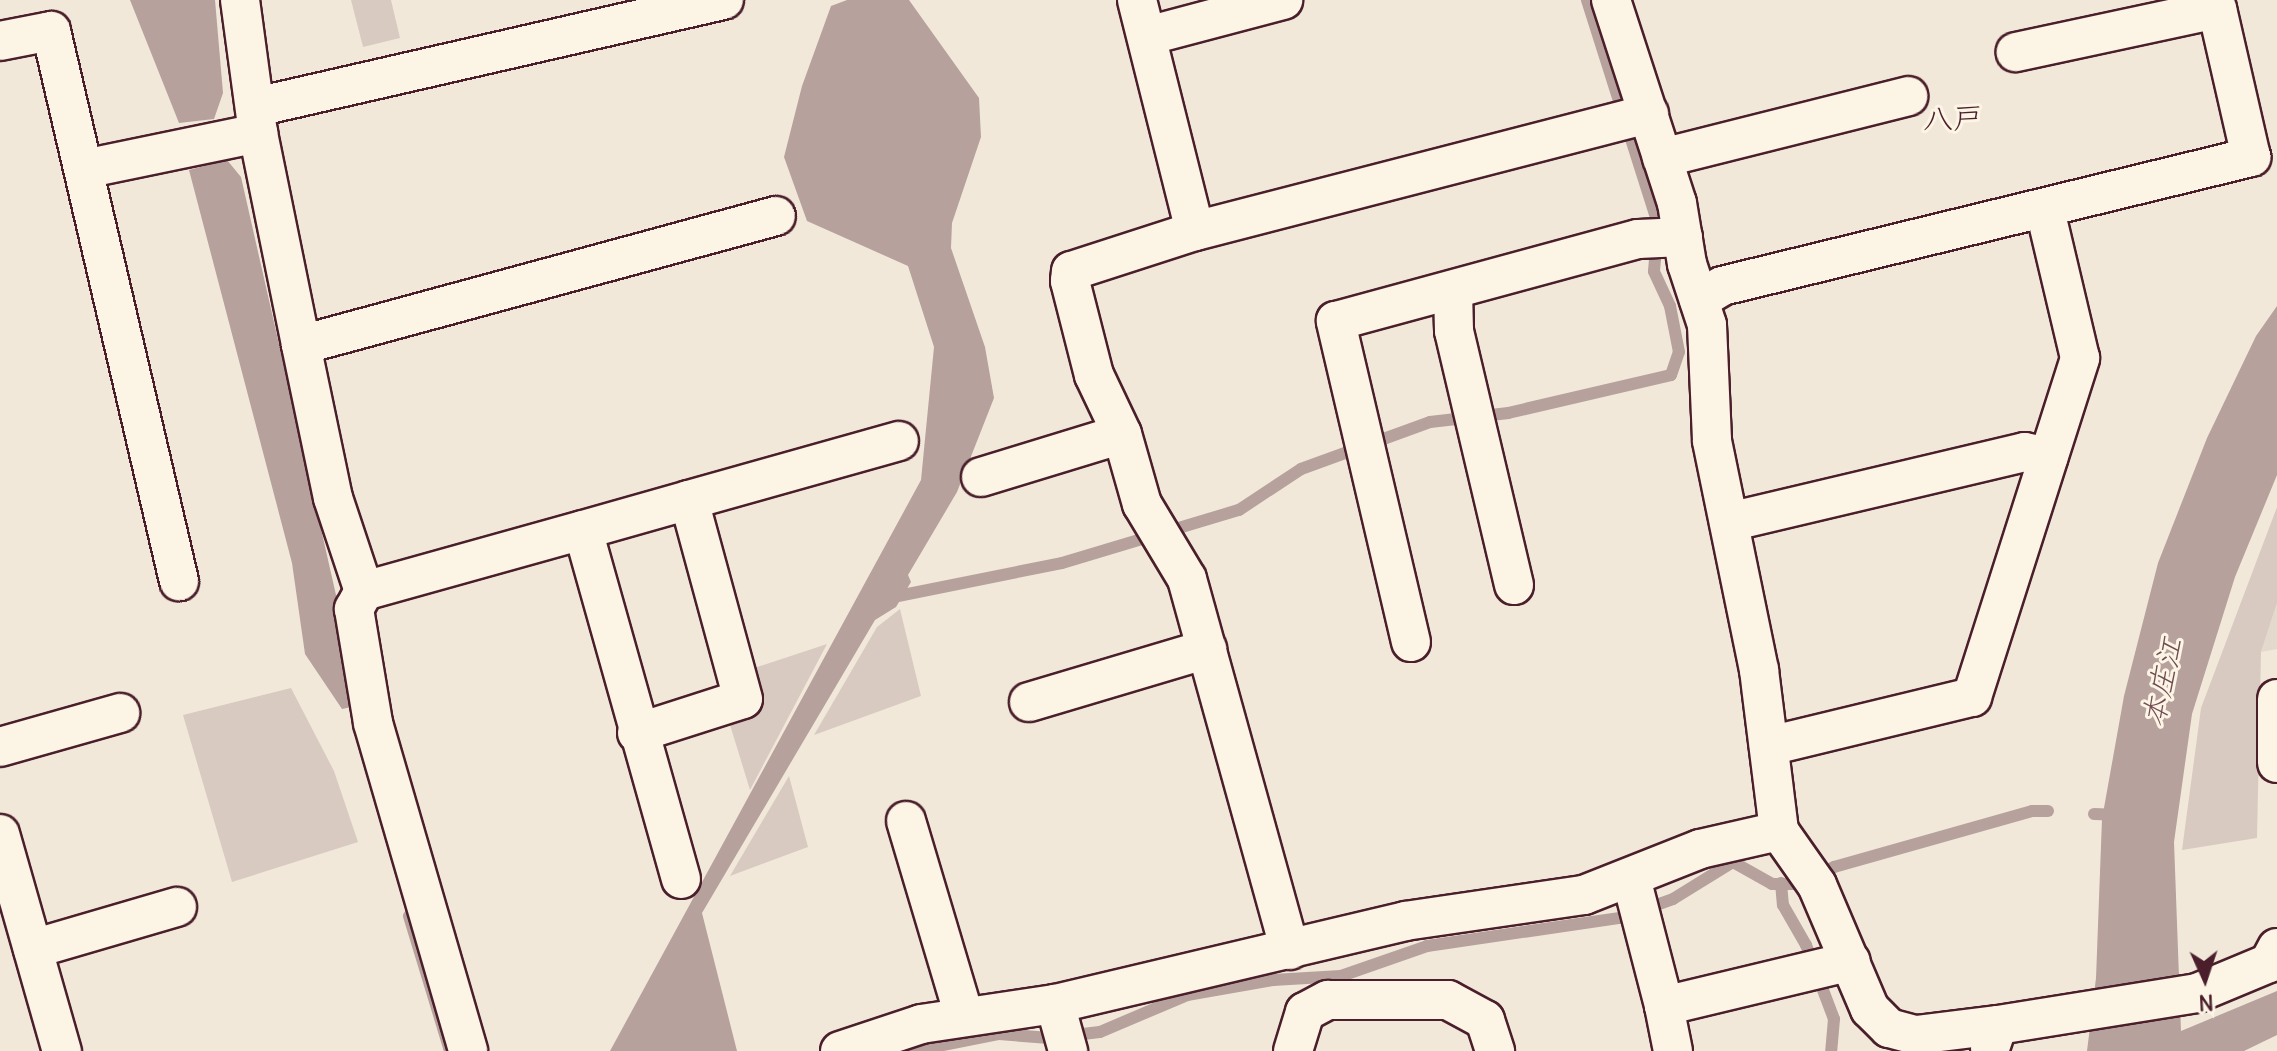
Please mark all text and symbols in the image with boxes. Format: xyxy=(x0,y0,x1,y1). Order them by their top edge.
district label: 八戸 xyxy=(1923,100,1983,136)
water label: 本庄江 xyxy=(2134,634,2190,730)
north arrow xyxy=(2165,939,2245,1019)
text: N xyxy=(2198,989,2215,1017)

